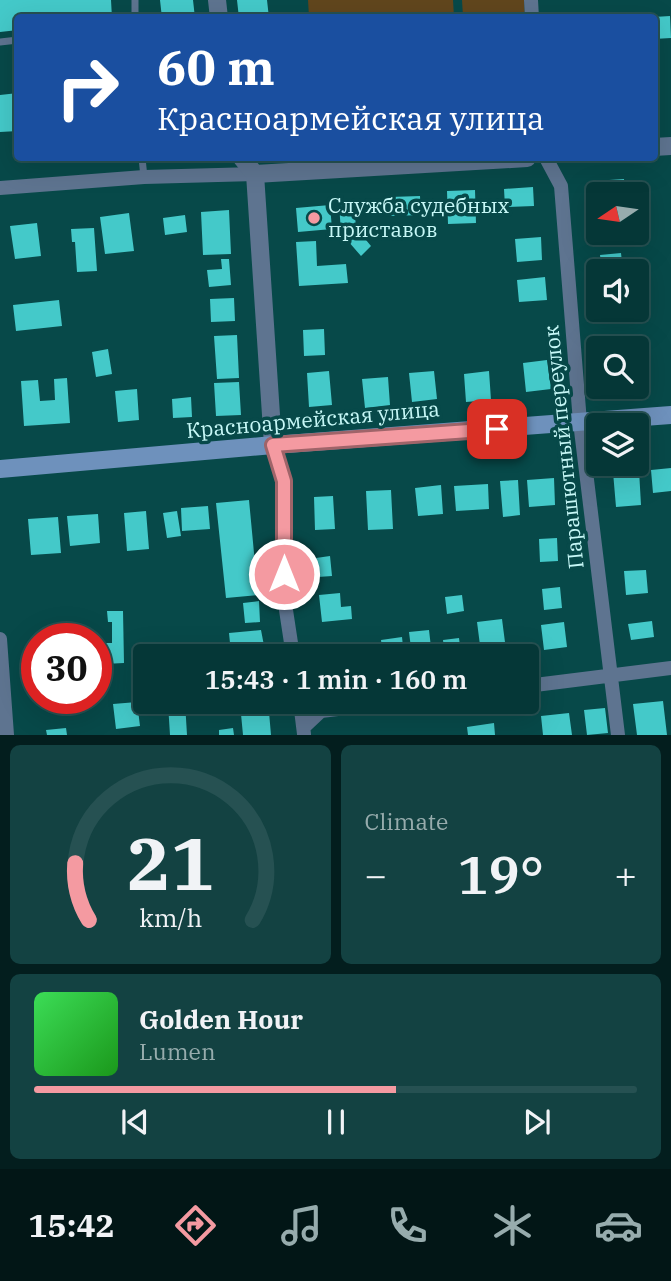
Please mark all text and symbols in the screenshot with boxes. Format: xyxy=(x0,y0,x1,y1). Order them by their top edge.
text: 60 m xyxy=(157,35,275,98)
icon: right xyxy=(42,42,133,133)
text: Красноармейская улица xyxy=(157,97,545,139)
north arrow xyxy=(586,182,649,245)
map controls xyxy=(586,182,649,476)
place label: Служба судебных приставов xyxy=(328,191,510,243)
marker: Служба судебных приставов xyxy=(306,210,322,226)
button: sound xyxy=(586,259,649,322)
street label: Парашютный переулок xyxy=(536,324,590,570)
button: search xyxy=(586,336,649,399)
street label: Красноармейская улица xyxy=(185,394,441,444)
pin xyxy=(467,399,527,459)
icon: arrive xyxy=(478,410,516,448)
button: layers xyxy=(586,413,649,476)
position arrow xyxy=(247,537,321,611)
speed limit sign: 30 xyxy=(21,623,112,714)
text: 15:43 · 1 min · 160 m xyxy=(205,662,467,696)
text: Climate xyxy=(365,806,448,836)
text: 21 xyxy=(127,816,214,911)
text: 19° xyxy=(457,841,544,908)
text: − xyxy=(365,850,387,899)
text: + xyxy=(614,850,637,899)
text: km/h xyxy=(139,901,202,934)
text: Golden Hour xyxy=(139,1002,303,1036)
text: Lumen xyxy=(139,1036,216,1066)
icon: previous xyxy=(116,1103,154,1141)
icon: pause xyxy=(317,1103,355,1141)
icon: next xyxy=(518,1103,556,1141)
icon: directions xyxy=(171,1201,220,1250)
icon: music xyxy=(277,1201,326,1250)
icon: phone xyxy=(383,1201,432,1250)
icon: climate xyxy=(488,1201,537,1250)
icon: car xyxy=(594,1201,643,1250)
text: 15:42 xyxy=(28,1204,115,1246)

